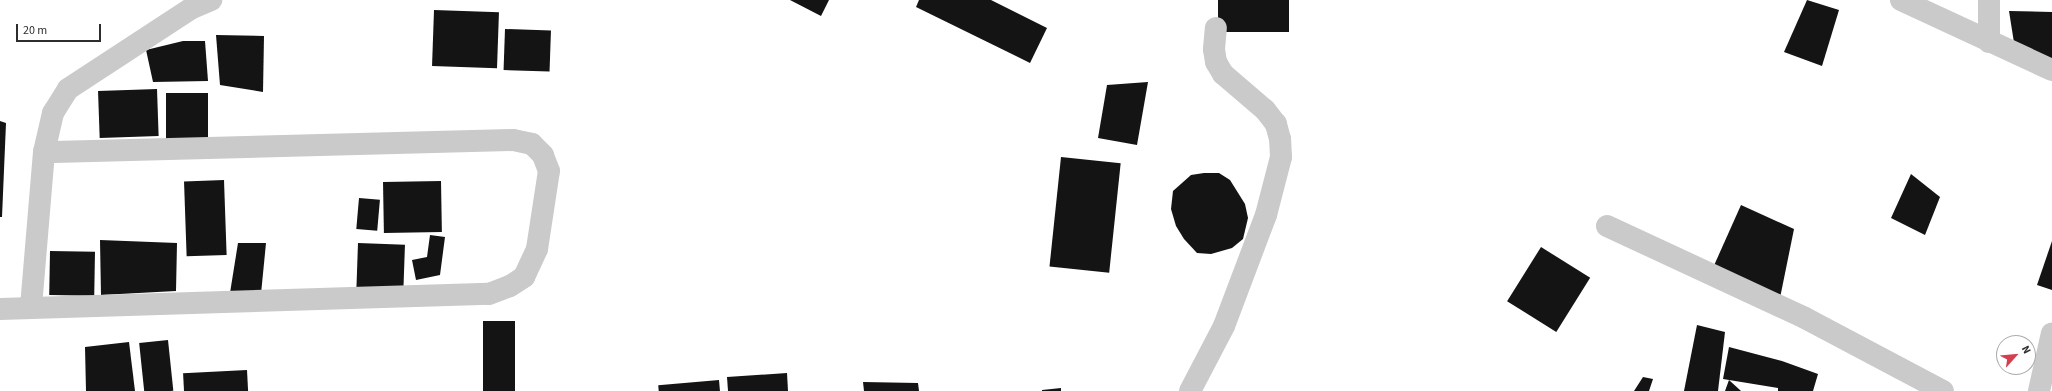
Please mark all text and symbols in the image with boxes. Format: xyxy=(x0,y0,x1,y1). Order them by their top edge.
scale bar xyxy=(18,16,103,42)
text: 20 m xyxy=(23,22,47,39)
north arrow xyxy=(1996,335,2036,375)
text: N xyxy=(2018,343,2035,356)

